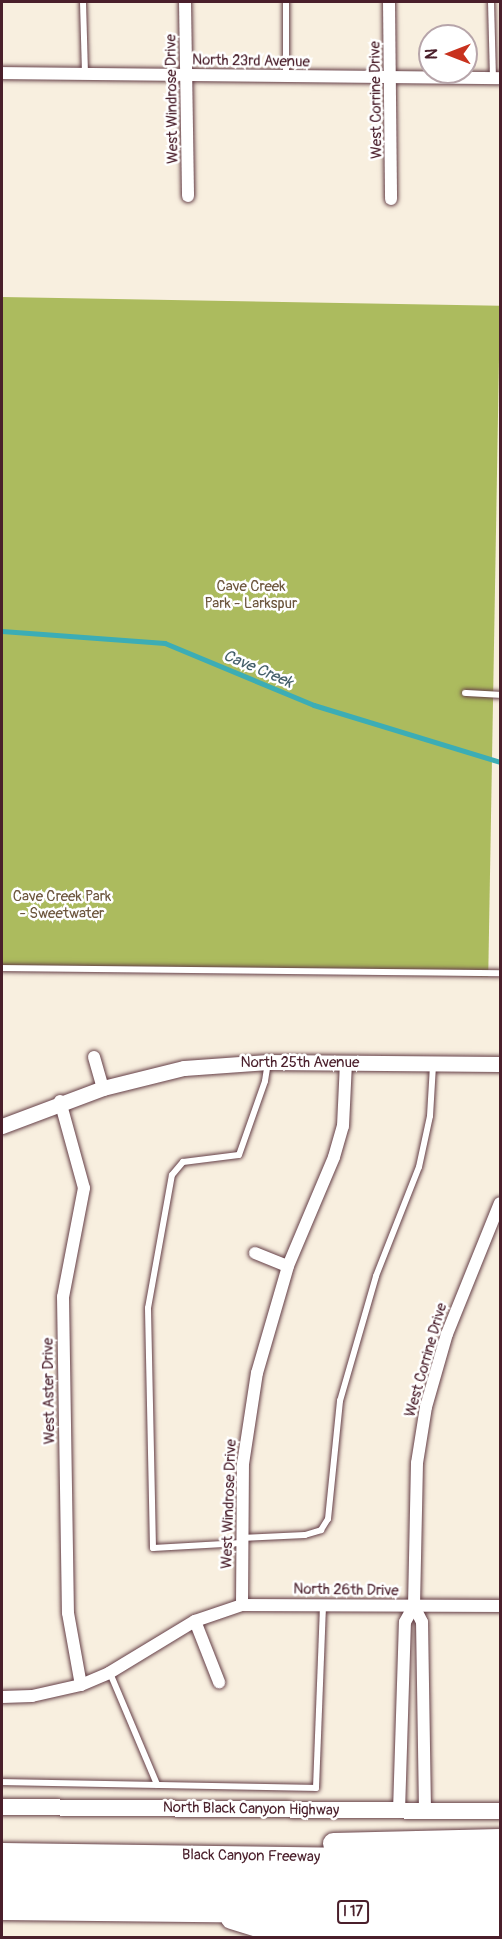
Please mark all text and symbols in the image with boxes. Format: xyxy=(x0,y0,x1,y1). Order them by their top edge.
north arrow xyxy=(418,24,478,84)
street label: West Windrose Drive xyxy=(162,34,182,164)
street label: West Corrine Drive xyxy=(366,41,386,159)
text: N xyxy=(422,49,442,59)
street label: North 23rd Avenue xyxy=(192,51,310,71)
park label: Cave Creek Park - Larkspur xyxy=(205,577,297,612)
water label: Cave Creek xyxy=(220,646,296,692)
park label: Cave Creek Park - Sweetwater xyxy=(13,887,111,922)
street label: North 25th Avenue xyxy=(241,1054,359,1072)
street label: West Corrine Drive xyxy=(401,1301,451,1419)
street label: West Aster Drive xyxy=(39,1337,59,1445)
street label: West Windrose Drive xyxy=(218,1439,240,1569)
street label: North 26th Drive xyxy=(293,1580,399,1600)
street label: North Black Canyon Highway xyxy=(163,1798,339,1820)
street label: Black Canyon Freeway xyxy=(182,1846,320,1866)
road number: I 17 xyxy=(336,1901,370,1923)

